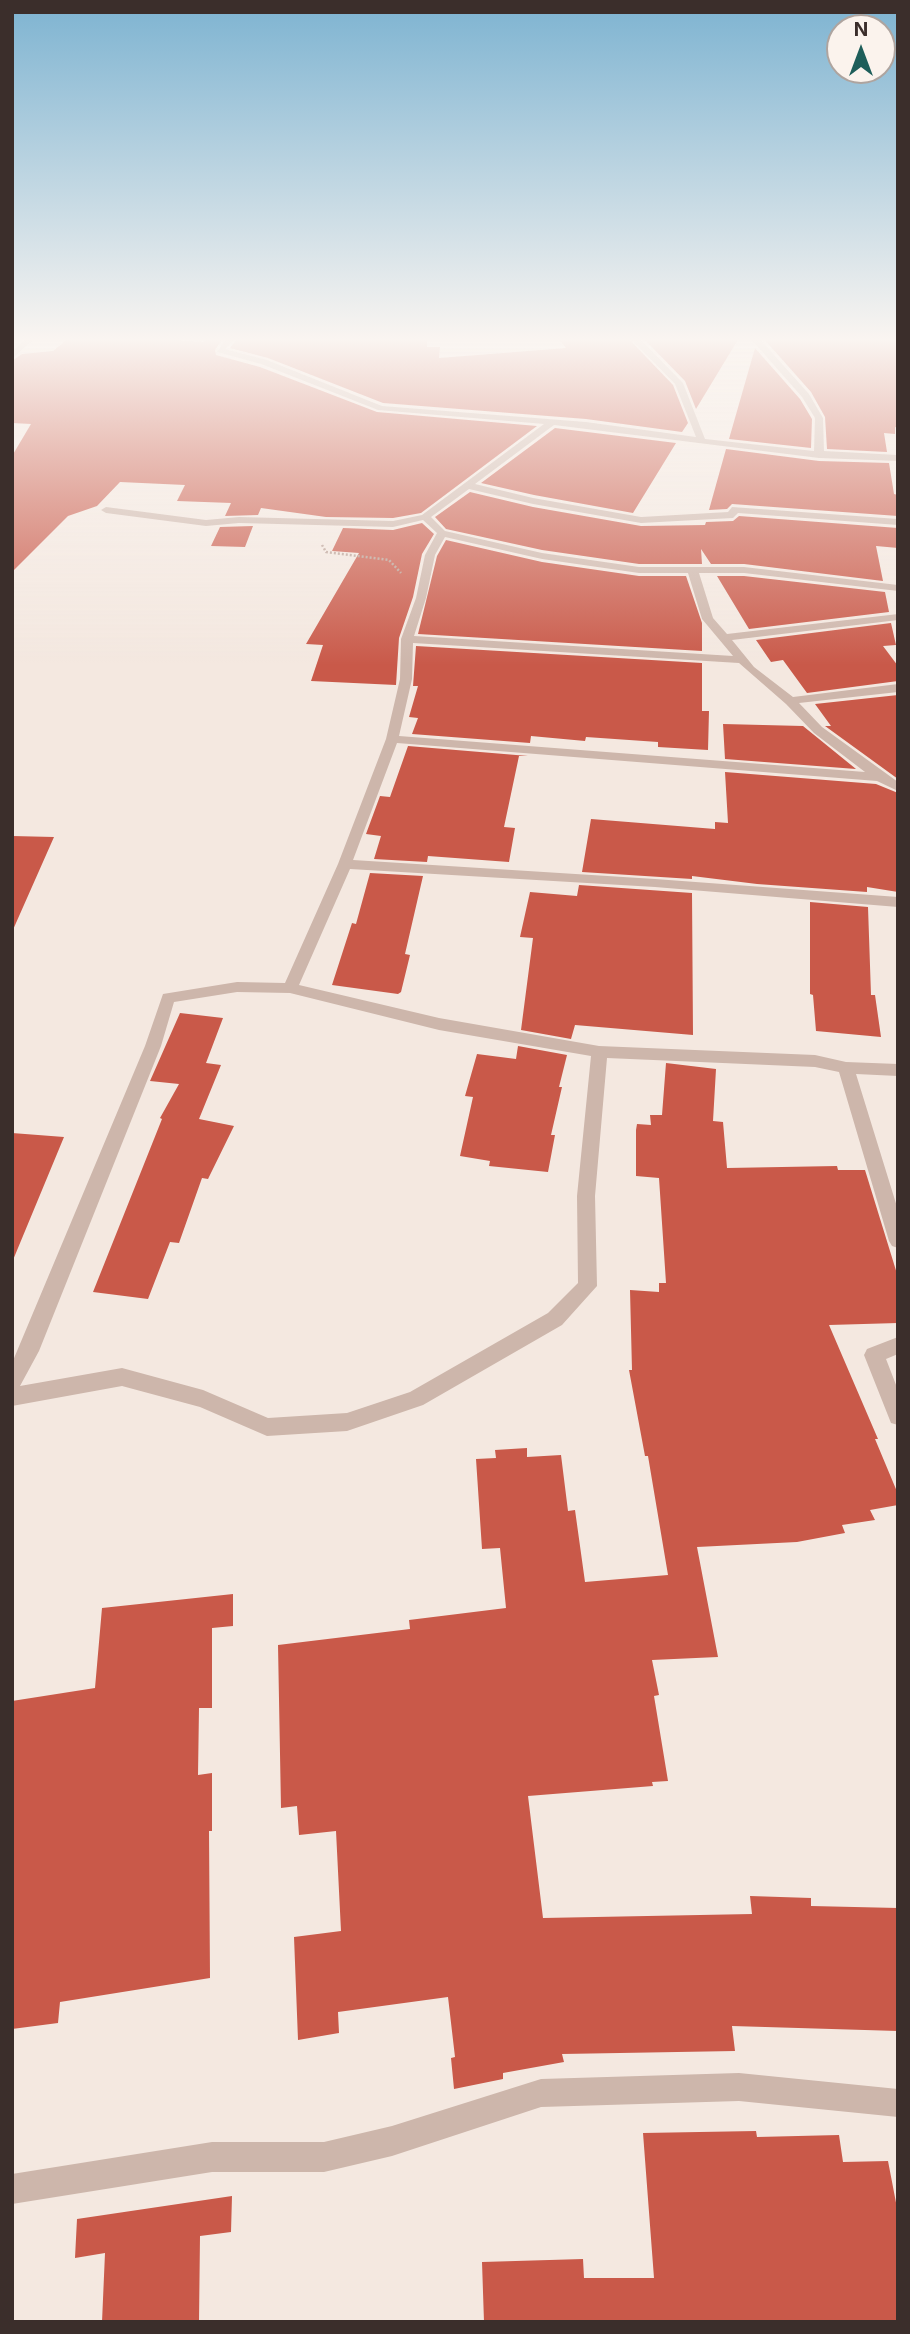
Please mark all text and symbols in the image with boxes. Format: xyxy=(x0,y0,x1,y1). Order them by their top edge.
north arrow xyxy=(826,14,896,84)
text: N xyxy=(854,18,868,41)

